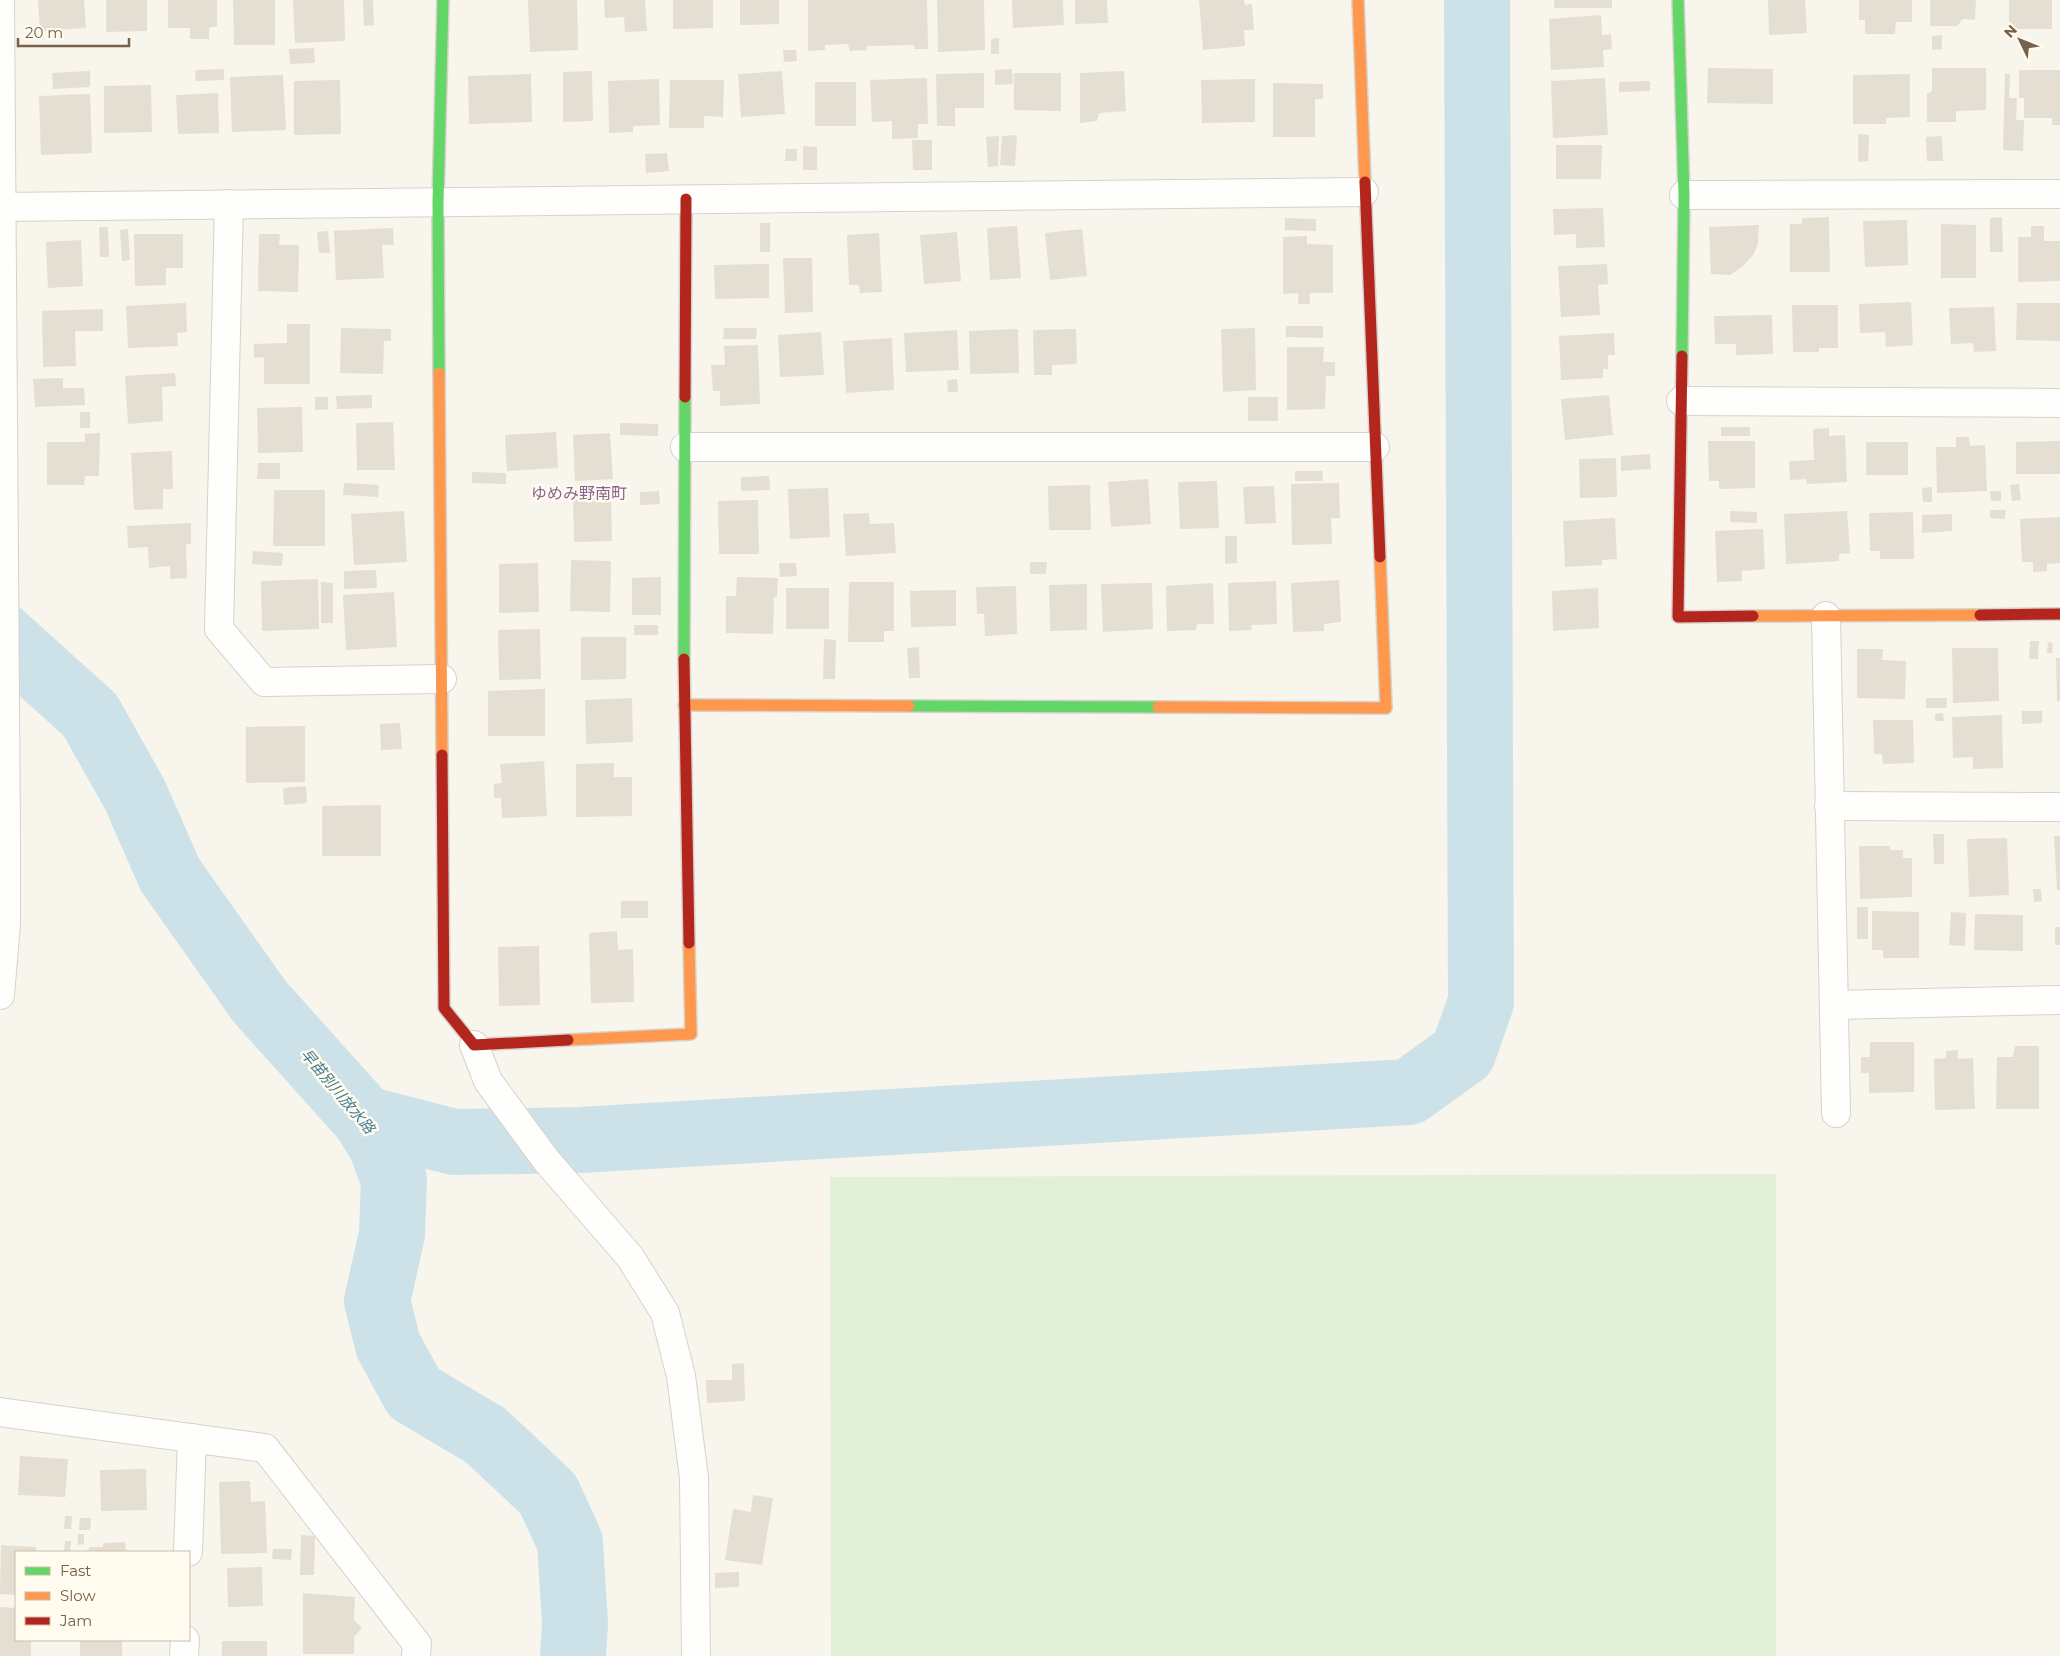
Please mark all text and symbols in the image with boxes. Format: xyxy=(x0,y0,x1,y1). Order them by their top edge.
scale bar xyxy=(18,15,129,47)
north arrow xyxy=(1995,15,2045,65)
text: N xyxy=(2000,21,2021,41)
text: 20 m xyxy=(25,23,63,42)
district label: ゆめみ野南町 xyxy=(531,484,627,503)
water label: 早苗別川放水路 xyxy=(297,1045,380,1139)
legend xyxy=(15,1551,190,1641)
text: Fast xyxy=(60,1561,91,1580)
text: Slow xyxy=(60,1586,96,1605)
text: Jam xyxy=(59,1611,92,1630)

